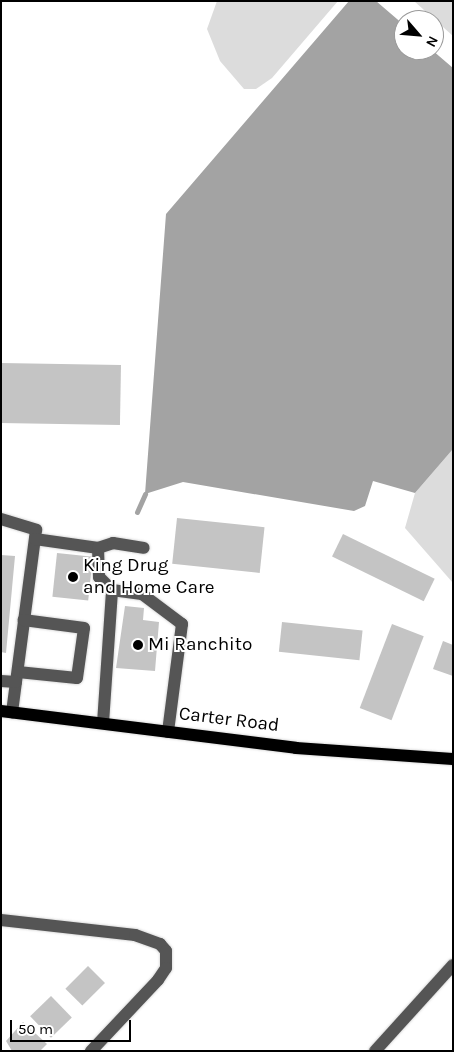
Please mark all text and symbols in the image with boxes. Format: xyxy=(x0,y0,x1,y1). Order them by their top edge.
north arrow xyxy=(394,10,444,60)
text: N xyxy=(422,33,442,50)
place label: King Drug and Home Care xyxy=(83,555,215,599)
marker: King Drug and Home Care xyxy=(67,571,79,583)
place label: Mi Ranchito xyxy=(148,634,252,656)
marker: Mi Ranchito xyxy=(132,639,144,651)
street label: Carter Road xyxy=(177,703,281,737)
scale bar xyxy=(12,1010,134,1042)
text: 50 m xyxy=(18,1020,53,1038)

